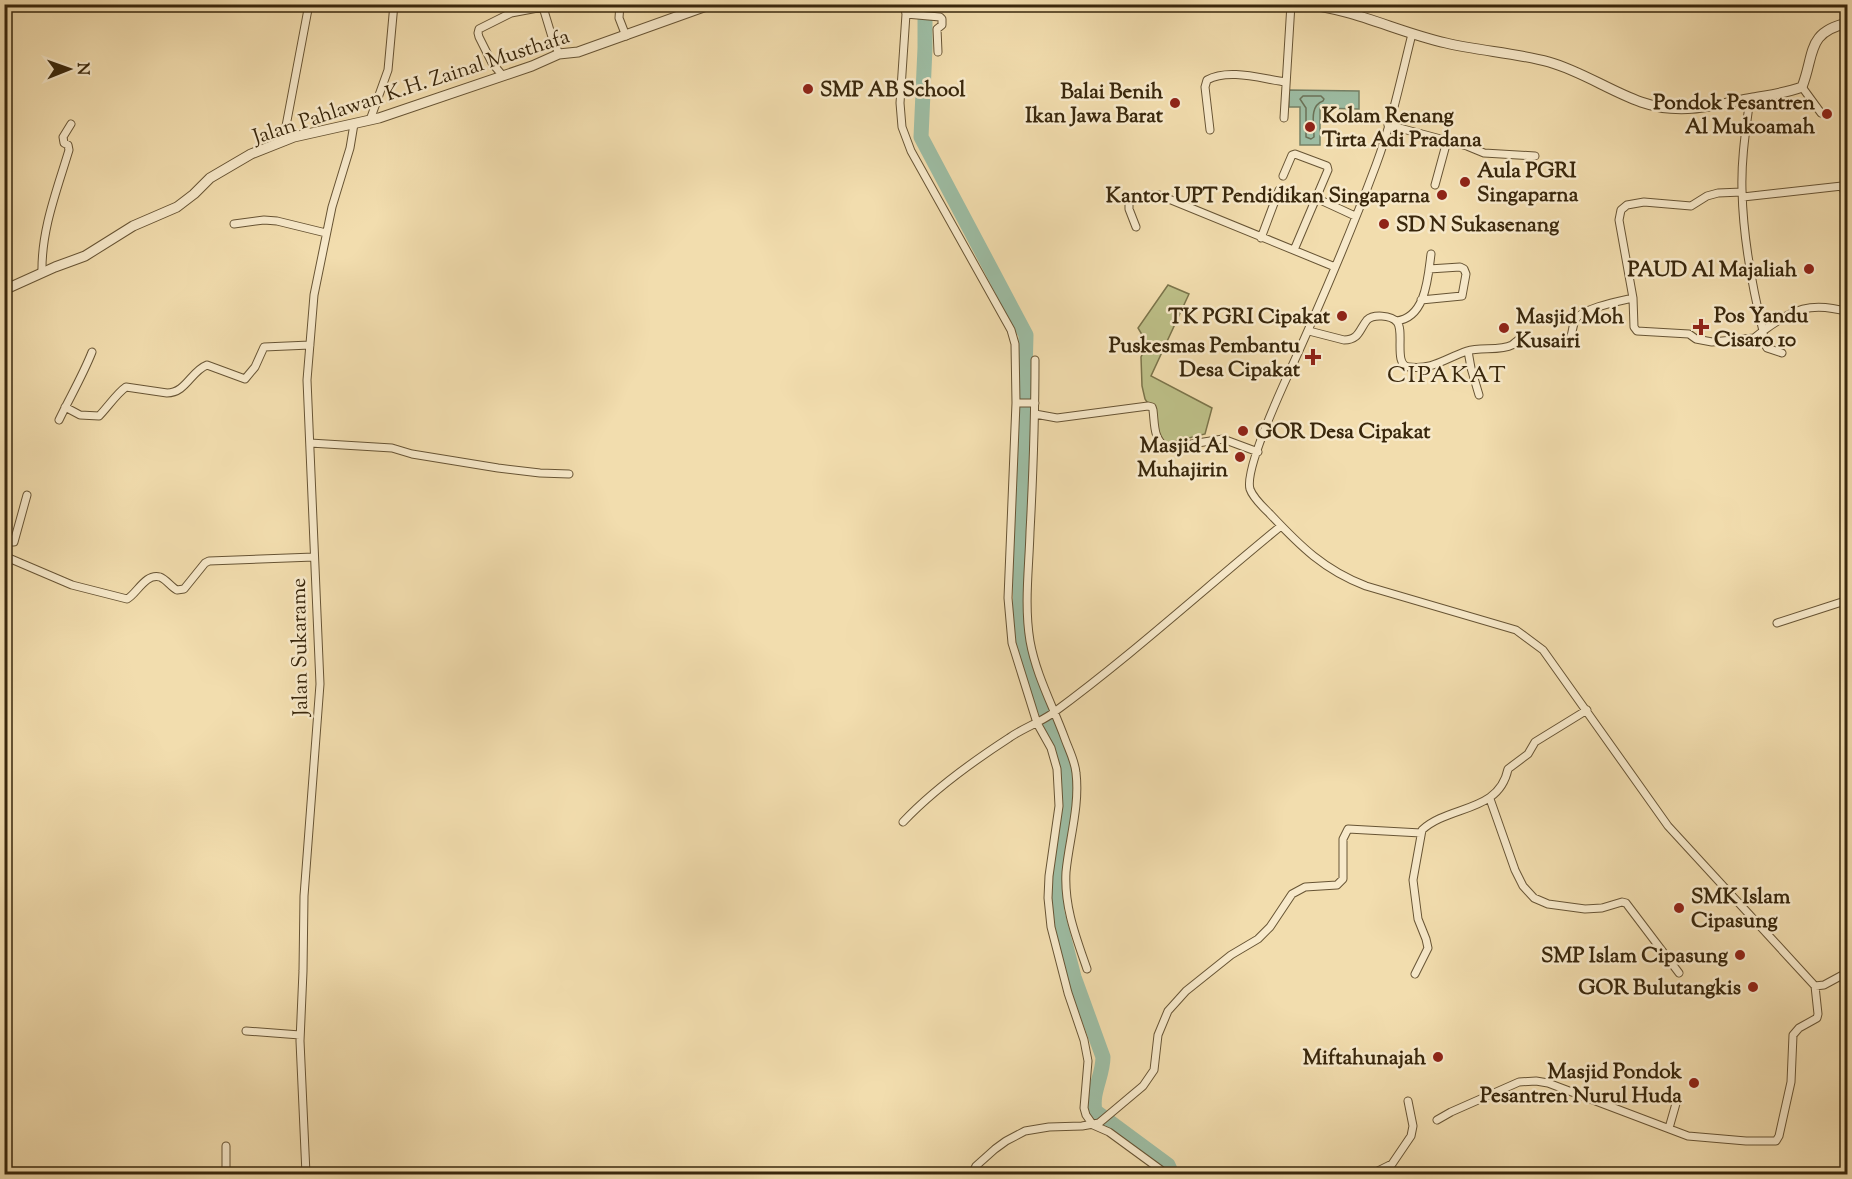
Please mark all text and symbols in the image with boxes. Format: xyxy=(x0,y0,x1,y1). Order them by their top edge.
street label: Jalan Pahlawan K.H. Zainal Musthafa xyxy=(248,22,574,154)
north arrow xyxy=(39,39,99,99)
text: N xyxy=(70,62,93,76)
place label: SMP AB School xyxy=(820,76,965,106)
place label: Balai Benih Ikan Jawa Barat xyxy=(1025,78,1164,132)
marker: SMP AB School xyxy=(801,82,815,96)
place label: Pondok Pesantren Al Mukoamah xyxy=(1653,89,1816,143)
marker: Balai Benih Ikan Jawa Barat xyxy=(1168,96,1182,110)
place label: Kolam Renang Tirta Adi Pradana xyxy=(1322,102,1482,156)
marker: Pondok Pesantren Al Mukoamah xyxy=(1820,107,1834,121)
marker: Kolam Renang Tirta Adi Pradana xyxy=(1303,120,1317,134)
place label: Aula PGRI Singaparna xyxy=(1477,157,1579,211)
marker: Aula PGRI Singaparna xyxy=(1458,175,1472,189)
place label: Kantor UPT Pendidikan Singaparna xyxy=(1106,182,1430,212)
marker: Kantor UPT Pendidikan Singaparna xyxy=(1435,188,1449,202)
place label: SD N Sukasenang xyxy=(1396,211,1560,241)
marker: SD N Sukasenang xyxy=(1377,217,1391,231)
place label: PAUD Al Majaliah xyxy=(1628,256,1798,286)
marker: PAUD Al Majaliah xyxy=(1802,262,1816,276)
place label: Pos Yandu Cisaro 10 xyxy=(1714,302,1809,356)
place label: TK PGRI Cipakat xyxy=(1168,303,1331,333)
place label: Masjid Moh Kusairi xyxy=(1516,303,1625,357)
marker: TK PGRI Cipakat xyxy=(1335,309,1349,323)
marker: Pos Yandu Cisaro 10 xyxy=(1692,318,1710,336)
marker: Masjid Moh Kusairi xyxy=(1497,321,1511,335)
place label: Puskesmas Pembantu Desa Cipakat xyxy=(1109,332,1301,386)
marker: Puskesmas Pembantu Desa Cipakat xyxy=(1304,348,1322,366)
district label: CIPAKAT xyxy=(1387,359,1507,393)
place label: GOR Desa Cipakat xyxy=(1255,418,1431,448)
marker: GOR Desa Cipakat xyxy=(1236,424,1250,438)
place label: Masjid Al Muhajirin xyxy=(1137,432,1229,486)
marker: Masjid Al Muhajirin xyxy=(1233,450,1247,464)
street label: Jalan Sukarame xyxy=(285,578,317,717)
place label: SMK Islam Cipasung xyxy=(1691,883,1791,937)
marker: SMK Islam Cipasung xyxy=(1672,901,1686,915)
place label: SMP Islam Cipasung xyxy=(1541,942,1729,972)
marker: SMP Islam Cipasung xyxy=(1733,948,1747,962)
place label: GOR Bulutangkis xyxy=(1578,974,1741,1004)
marker: GOR Bulutangkis xyxy=(1746,980,1760,994)
place label: Miftahunajah xyxy=(1303,1044,1427,1074)
marker: Miftahunajah xyxy=(1431,1050,1445,1064)
place label: Masjid Pondok Pesantren Nurul Huda xyxy=(1480,1058,1683,1112)
marker: Masjid Pondok Pesantren Nurul Huda xyxy=(1687,1076,1701,1090)

